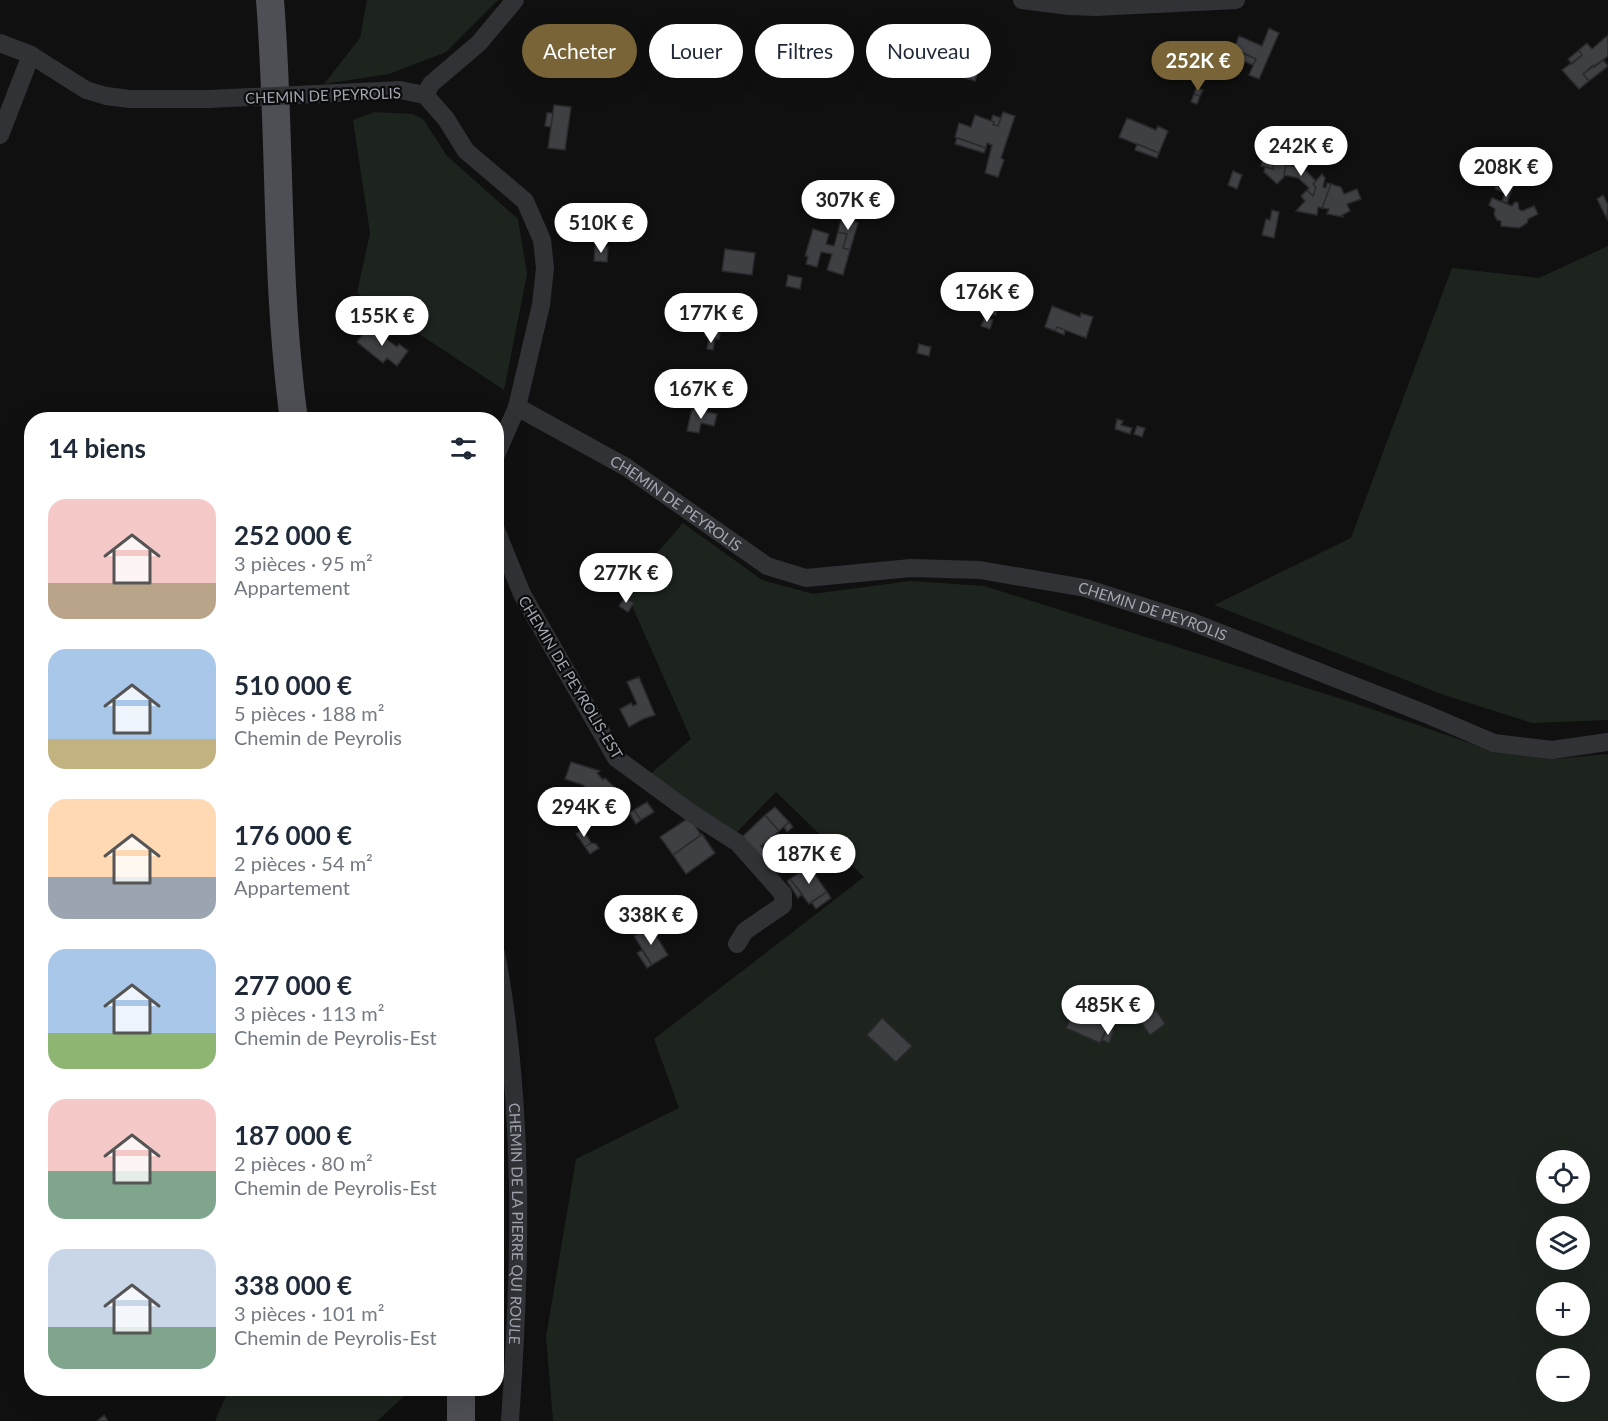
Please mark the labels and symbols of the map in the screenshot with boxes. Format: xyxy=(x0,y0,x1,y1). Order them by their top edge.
pin: 252K € xyxy=(1149,41,1247,92)
street label: CHEMIN DE PEYROLIS xyxy=(245,83,401,107)
pin: 242K € xyxy=(1252,126,1350,177)
pin: 208K € xyxy=(1457,147,1555,198)
pin: 307K € xyxy=(799,180,897,231)
pin: 510K € xyxy=(552,203,650,254)
pin: 176K € xyxy=(938,272,1036,323)
pin: 177K € xyxy=(662,293,760,344)
pin: 155K € xyxy=(333,296,431,347)
pin: 167K € xyxy=(652,369,750,420)
street label: CHEMIN DE PEYROLIS xyxy=(607,451,745,555)
pin: 277K € xyxy=(577,553,675,604)
street label: CHEMIN DE PEYROLIS xyxy=(1077,578,1230,644)
street label: CHEMIN DE PEYROLIS-EST xyxy=(515,592,627,762)
pin: 294K € xyxy=(535,787,633,838)
pin: 187K € xyxy=(760,834,858,885)
pin: 338K € xyxy=(602,895,700,946)
pin: 485K € xyxy=(1059,985,1157,1036)
street label: CHEMIN DE LA PIERRE QUI ROULE xyxy=(506,1102,527,1345)

